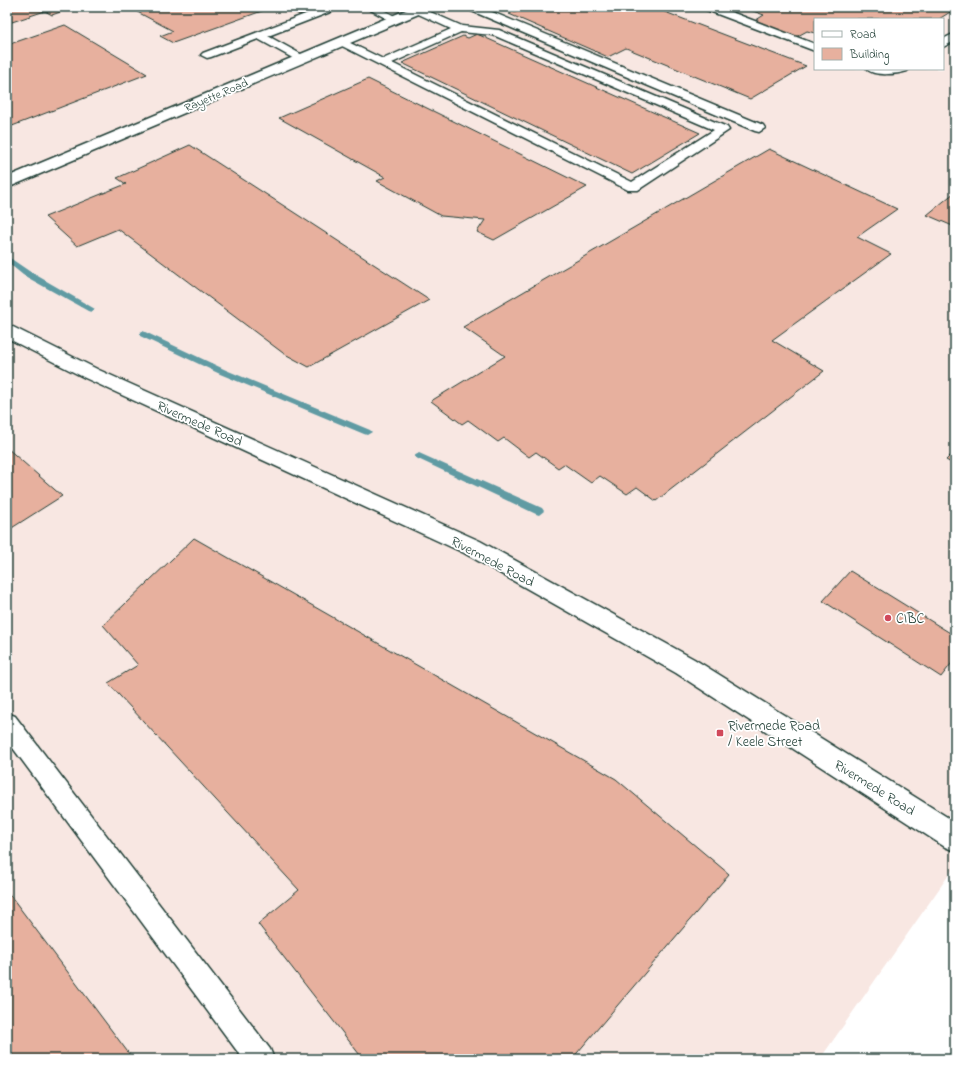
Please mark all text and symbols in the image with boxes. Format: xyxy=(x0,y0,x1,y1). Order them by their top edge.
legend xyxy=(814,18,944,70)
text: Road xyxy=(850,26,876,44)
text: Building xyxy=(849,46,889,65)
street label: Rayette Road xyxy=(182,74,252,118)
street label: Rivermede Road xyxy=(153,396,246,453)
street label: Rivermede Road xyxy=(447,531,538,593)
place label: CIBC xyxy=(896,609,924,630)
marker: CIBC xyxy=(883,613,893,623)
place label: Rivermede Road / Keele Street xyxy=(728,716,820,753)
marker: Rivermede Road / Keele Street xyxy=(715,728,725,738)
street label: Rivermede Road xyxy=(830,755,919,822)

